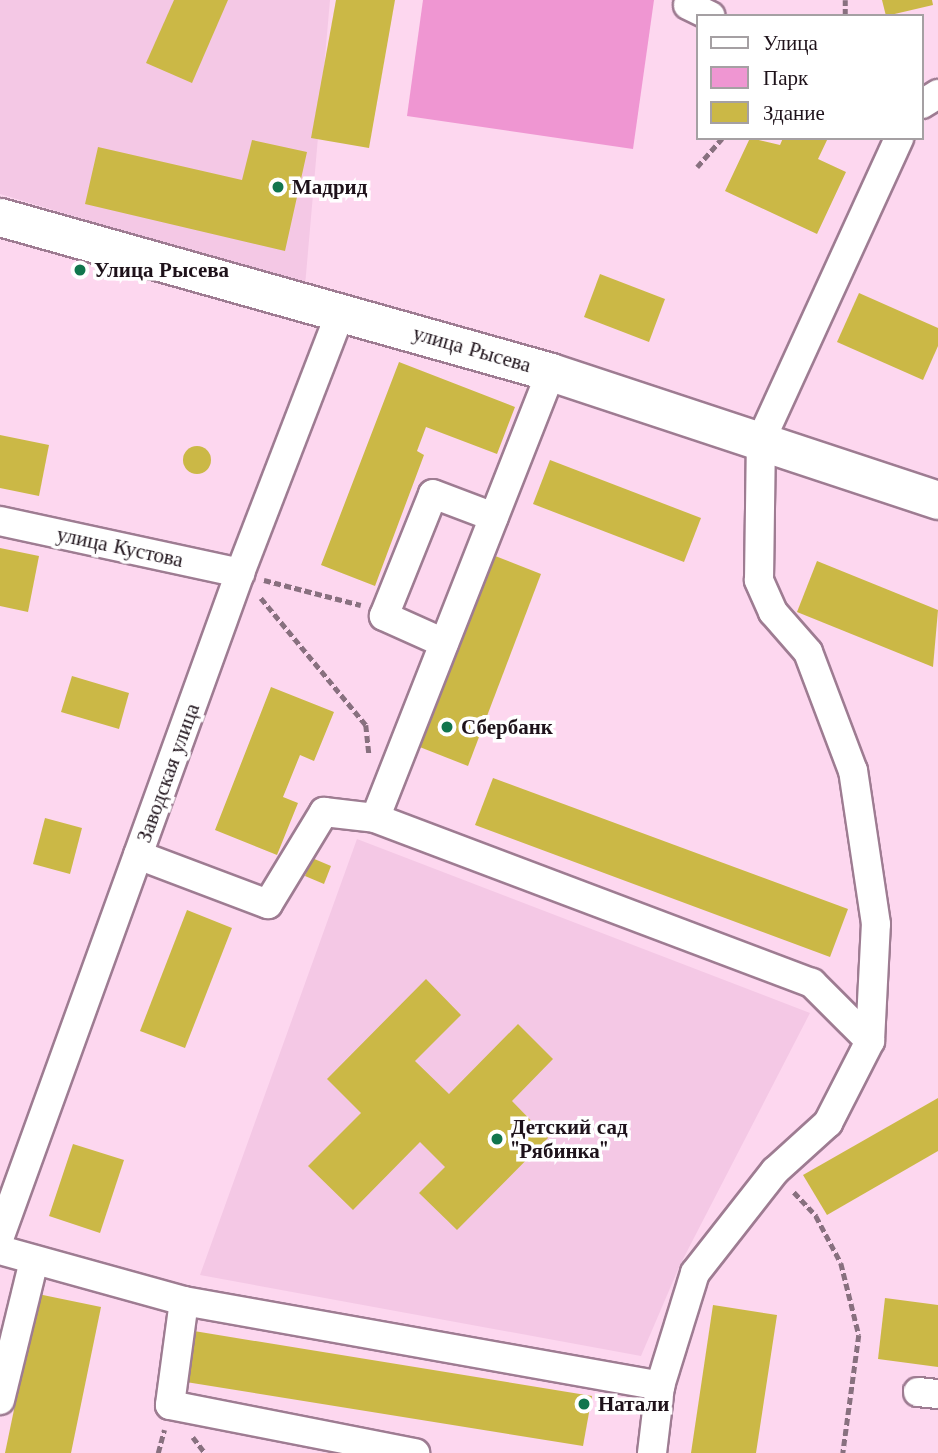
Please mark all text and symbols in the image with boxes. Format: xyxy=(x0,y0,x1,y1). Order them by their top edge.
legend xyxy=(696,14,924,140)
text: Улица xyxy=(763,30,818,56)
text: Парк xyxy=(763,65,808,91)
text: Здание xyxy=(763,100,825,126)
place label: Мадрид xyxy=(292,174,367,200)
marker: Мадрид xyxy=(270,179,286,195)
place label: Улица Рысева xyxy=(94,257,229,283)
marker: Улица Рысева xyxy=(72,262,88,278)
street label: улица Рысева xyxy=(410,320,534,378)
street label: улица Кустова xyxy=(55,521,185,573)
street label: Заводская улица xyxy=(131,700,205,846)
place label: Сбербанк xyxy=(461,714,553,740)
marker: Сбербанк xyxy=(439,719,455,735)
place label: Детский сад "Рябинка" xyxy=(511,1114,628,1164)
marker: Детский сад "Рябинка" xyxy=(489,1131,505,1147)
place label: Натали xyxy=(598,1391,669,1417)
marker: Натали xyxy=(576,1396,592,1412)

